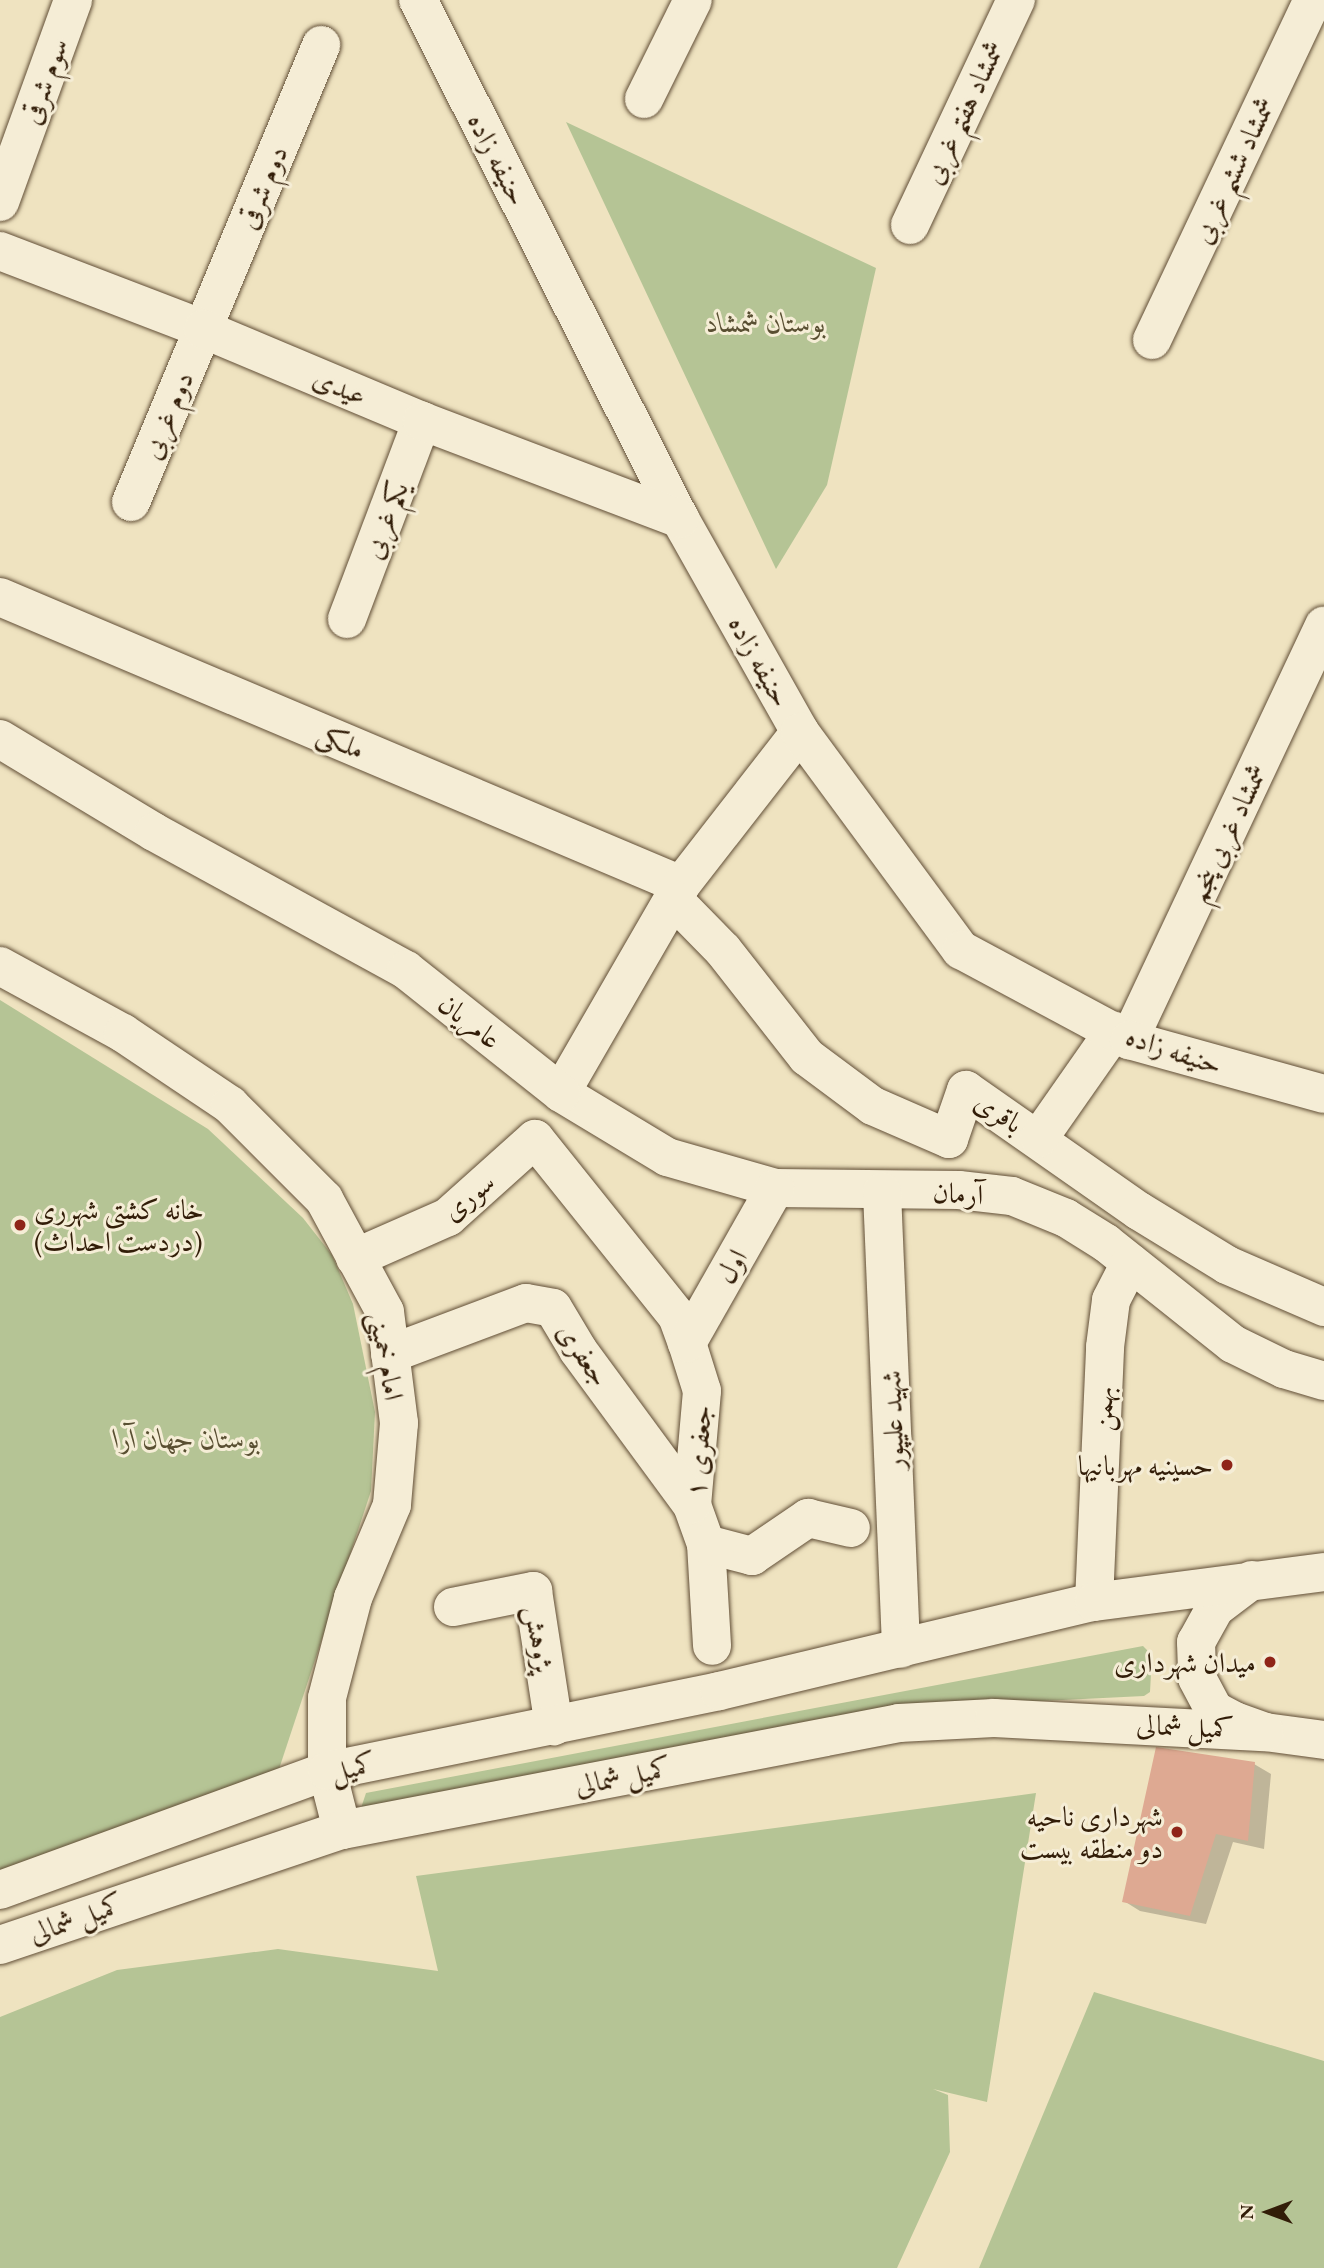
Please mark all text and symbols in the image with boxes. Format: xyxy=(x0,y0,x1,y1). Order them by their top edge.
street label: سوم شرقی xyxy=(13,33,75,129)
street label: شمشاد هفتم غربی xyxy=(915,35,1011,189)
street label: شمشاد ششم غربی xyxy=(1184,91,1282,249)
street label: حنیفه زاده xyxy=(461,107,535,211)
street label: دوم شرقی xyxy=(230,140,294,234)
park label: بوستان شمشاد xyxy=(706,305,826,339)
street label: عیدی xyxy=(308,360,372,412)
street label: دوم غربی xyxy=(134,366,200,464)
street label: یکم غربی xyxy=(355,477,415,563)
street label: حنیفه زاده xyxy=(721,610,799,712)
street label: ملکی xyxy=(312,716,370,766)
street label: شمشاد غربی پنجم xyxy=(1180,758,1274,908)
street label: عامریان xyxy=(432,986,508,1056)
street label: حنیفه زاده xyxy=(1122,1019,1226,1081)
street label: باقری xyxy=(968,1084,1030,1140)
street label: سوری xyxy=(435,1165,501,1227)
street label: آرمان xyxy=(932,1175,984,1211)
place label: خانه کشتی شهرری (دردست احداث) xyxy=(34,1192,204,1258)
marker: خانه کشتی شهرری (دردست احداث) xyxy=(12,1217,28,1233)
street label: اول xyxy=(708,1243,754,1289)
street label: امام خمینی xyxy=(363,1309,411,1403)
street label: جعفری xyxy=(550,1316,618,1392)
street label: شهید علیپور xyxy=(873,1370,911,1470)
street label: بهمن xyxy=(1084,1386,1120,1432)
street label: جعفری ۱ xyxy=(678,1404,718,1498)
park label: بوستان جهان آرا xyxy=(114,1421,260,1455)
place label: حسینیه مهربانیها xyxy=(1078,1448,1213,1482)
marker: حسینیه مهربانیها xyxy=(1219,1457,1235,1473)
street label: پژوهش xyxy=(518,1603,562,1675)
place label: میدان شهرداری xyxy=(1114,1645,1256,1679)
marker: میدان شهرداری xyxy=(1262,1654,1278,1670)
street label: کمیل شمالی xyxy=(1135,1707,1235,1745)
street label: کمیل xyxy=(327,1745,379,1789)
street label: کمیل شمالی xyxy=(572,1750,674,1802)
place label: شهرداری ناحیه دو منطقه بیست xyxy=(1020,1799,1163,1865)
marker: شهرداری ناحیه دو منطقه بیست xyxy=(1169,1824,1185,1840)
street label: کمیل شمالی xyxy=(24,1886,128,1950)
north arrow xyxy=(1233,2177,1303,2247)
text: N xyxy=(1234,2204,1259,2220)

